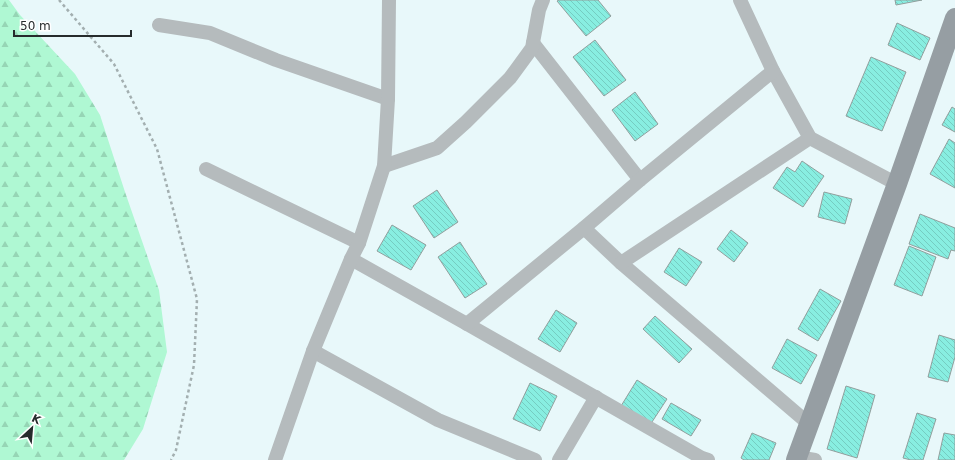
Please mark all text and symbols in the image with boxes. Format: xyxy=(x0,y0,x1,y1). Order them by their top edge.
scale bar xyxy=(14,12,131,38)
text: 50 m xyxy=(20,19,51,33)
north arrow xyxy=(12,408,52,448)
text: K xyxy=(29,412,43,427)

